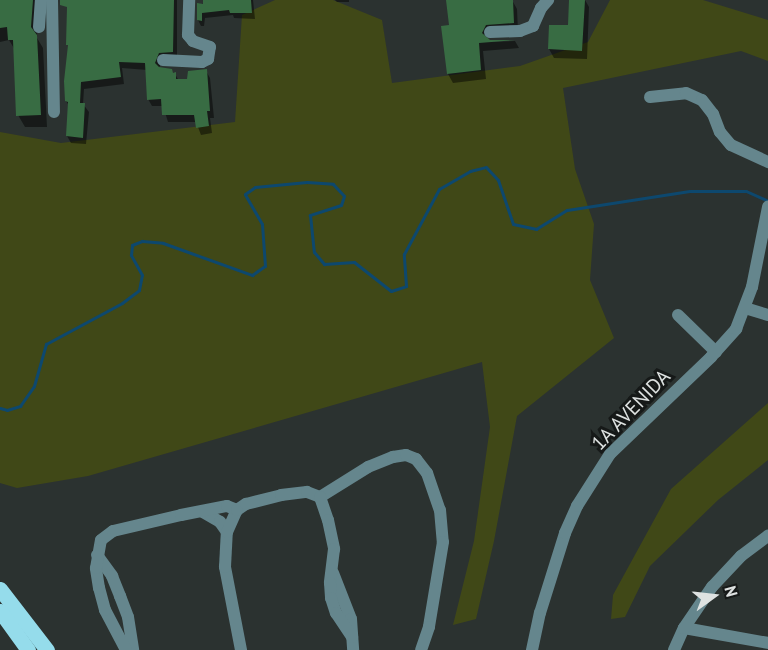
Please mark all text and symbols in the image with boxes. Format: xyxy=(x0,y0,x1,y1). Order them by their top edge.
street label: 1A AVENIDA xyxy=(586,364,676,456)
north arrow xyxy=(684,566,744,626)
text: N xyxy=(720,584,742,599)

